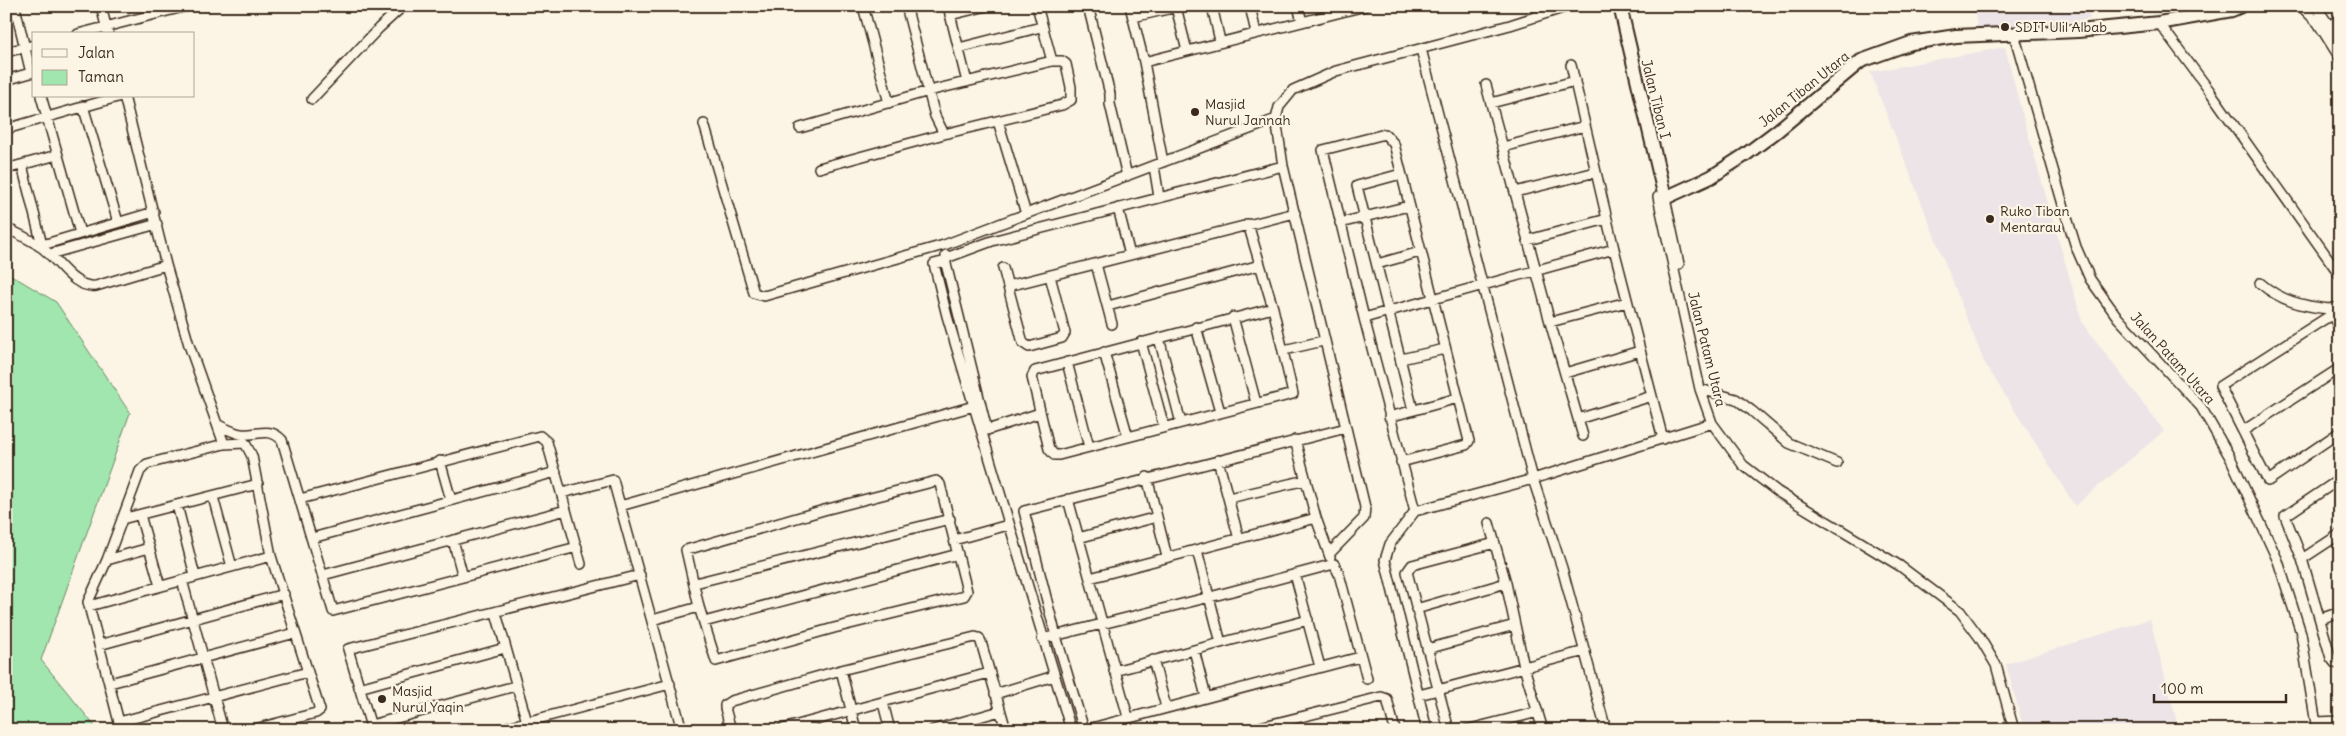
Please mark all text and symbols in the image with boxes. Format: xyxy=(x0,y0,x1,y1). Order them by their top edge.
place label: SDIT Ulil Albab xyxy=(2015,18,2107,36)
marker: SDIT Ulil Albab xyxy=(1999,21,2011,33)
legend xyxy=(32,32,195,98)
text: Jalan xyxy=(78,43,115,62)
street label: Jalan Tiban Utara xyxy=(1755,47,1853,131)
street label: Jalan Tiban I xyxy=(1637,57,1675,141)
text: Taman xyxy=(78,67,124,86)
place label: Masjid Nurul Jannah xyxy=(1205,95,1290,129)
marker: Masjid Nurul Jannah xyxy=(1189,106,1201,118)
place label: Ruko Tiban Mentarau xyxy=(2000,202,2070,236)
marker: Ruko Tiban Mentarau xyxy=(1984,213,1996,225)
street label: Jalan Patam Utara xyxy=(1684,290,1730,408)
street label: Jalan Patam Utara xyxy=(2127,308,2219,408)
scale bar xyxy=(2154,671,2286,703)
text: 100 m xyxy=(2161,679,2203,698)
place label: Masjid Nurul Yaqin xyxy=(392,682,464,716)
marker: Masjid Nurul Yaqin xyxy=(376,693,388,705)

